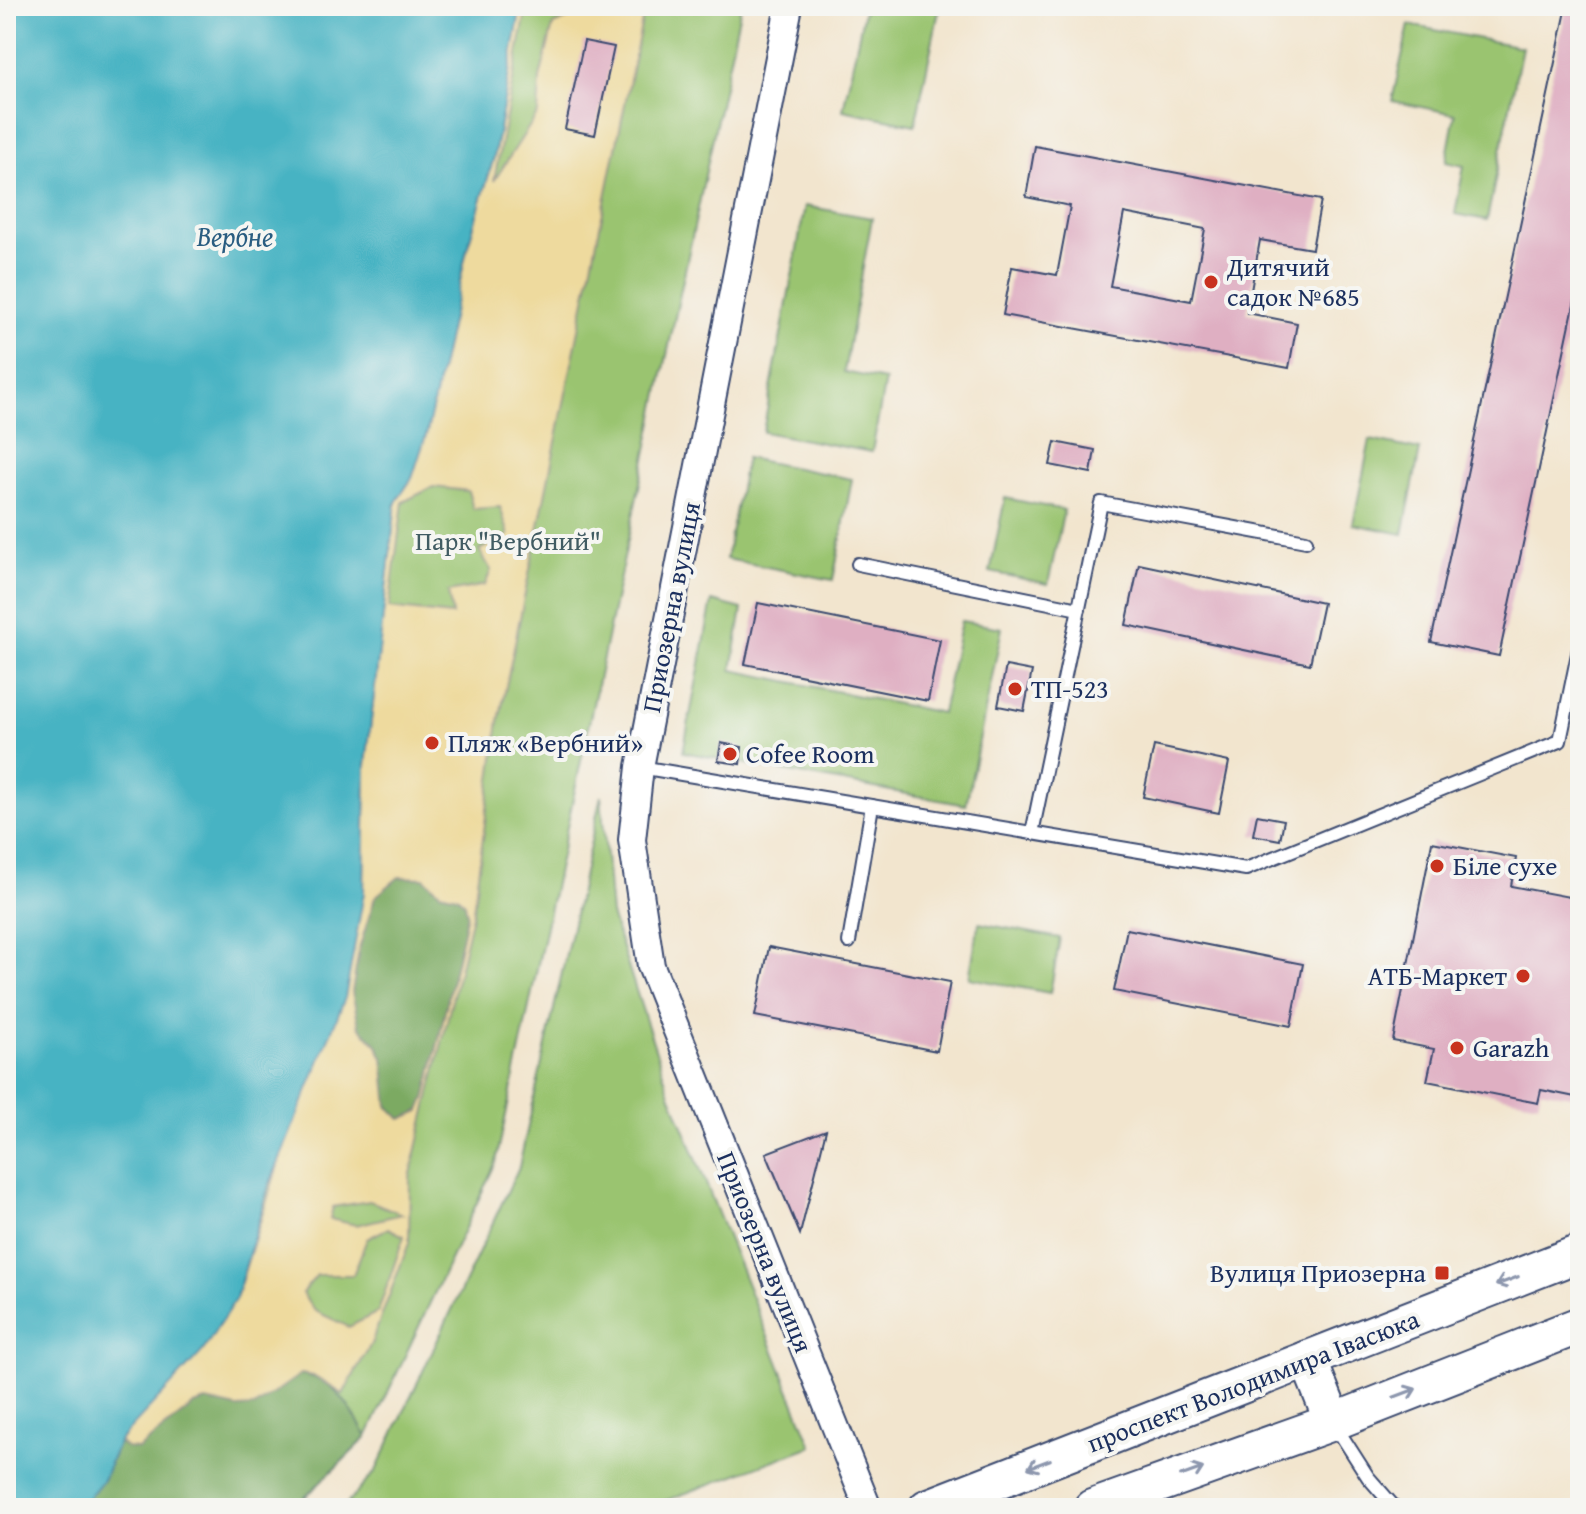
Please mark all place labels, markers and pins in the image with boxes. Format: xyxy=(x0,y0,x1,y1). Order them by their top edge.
place label: Дитячий садок №685 xyxy=(1226,247,1360,316)
marker: Дитячий садок №685 xyxy=(1202,273,1220,291)
place label: ТП-523 xyxy=(1031,669,1109,708)
marker: ТП-523 xyxy=(1006,680,1024,698)
place label: Пляж «Вербний» xyxy=(448,723,643,762)
marker: Пляж «Вербний» xyxy=(423,734,441,752)
place label: Cofee Room xyxy=(746,734,875,773)
marker: Cofee Room xyxy=(721,745,739,763)
place label: Біле сухе xyxy=(1453,846,1557,885)
marker: Біле сухе xyxy=(1428,857,1446,875)
place label: АТБ-Маркет xyxy=(1368,956,1507,995)
marker: АТБ-Маркет xyxy=(1514,967,1532,985)
place label: Garazh xyxy=(1473,1028,1550,1067)
marker: Garazh xyxy=(1448,1039,1466,1057)
place label: Вулиця Приозерна xyxy=(1210,1253,1427,1292)
marker: Вулиця Приозерна xyxy=(1433,1264,1451,1282)

